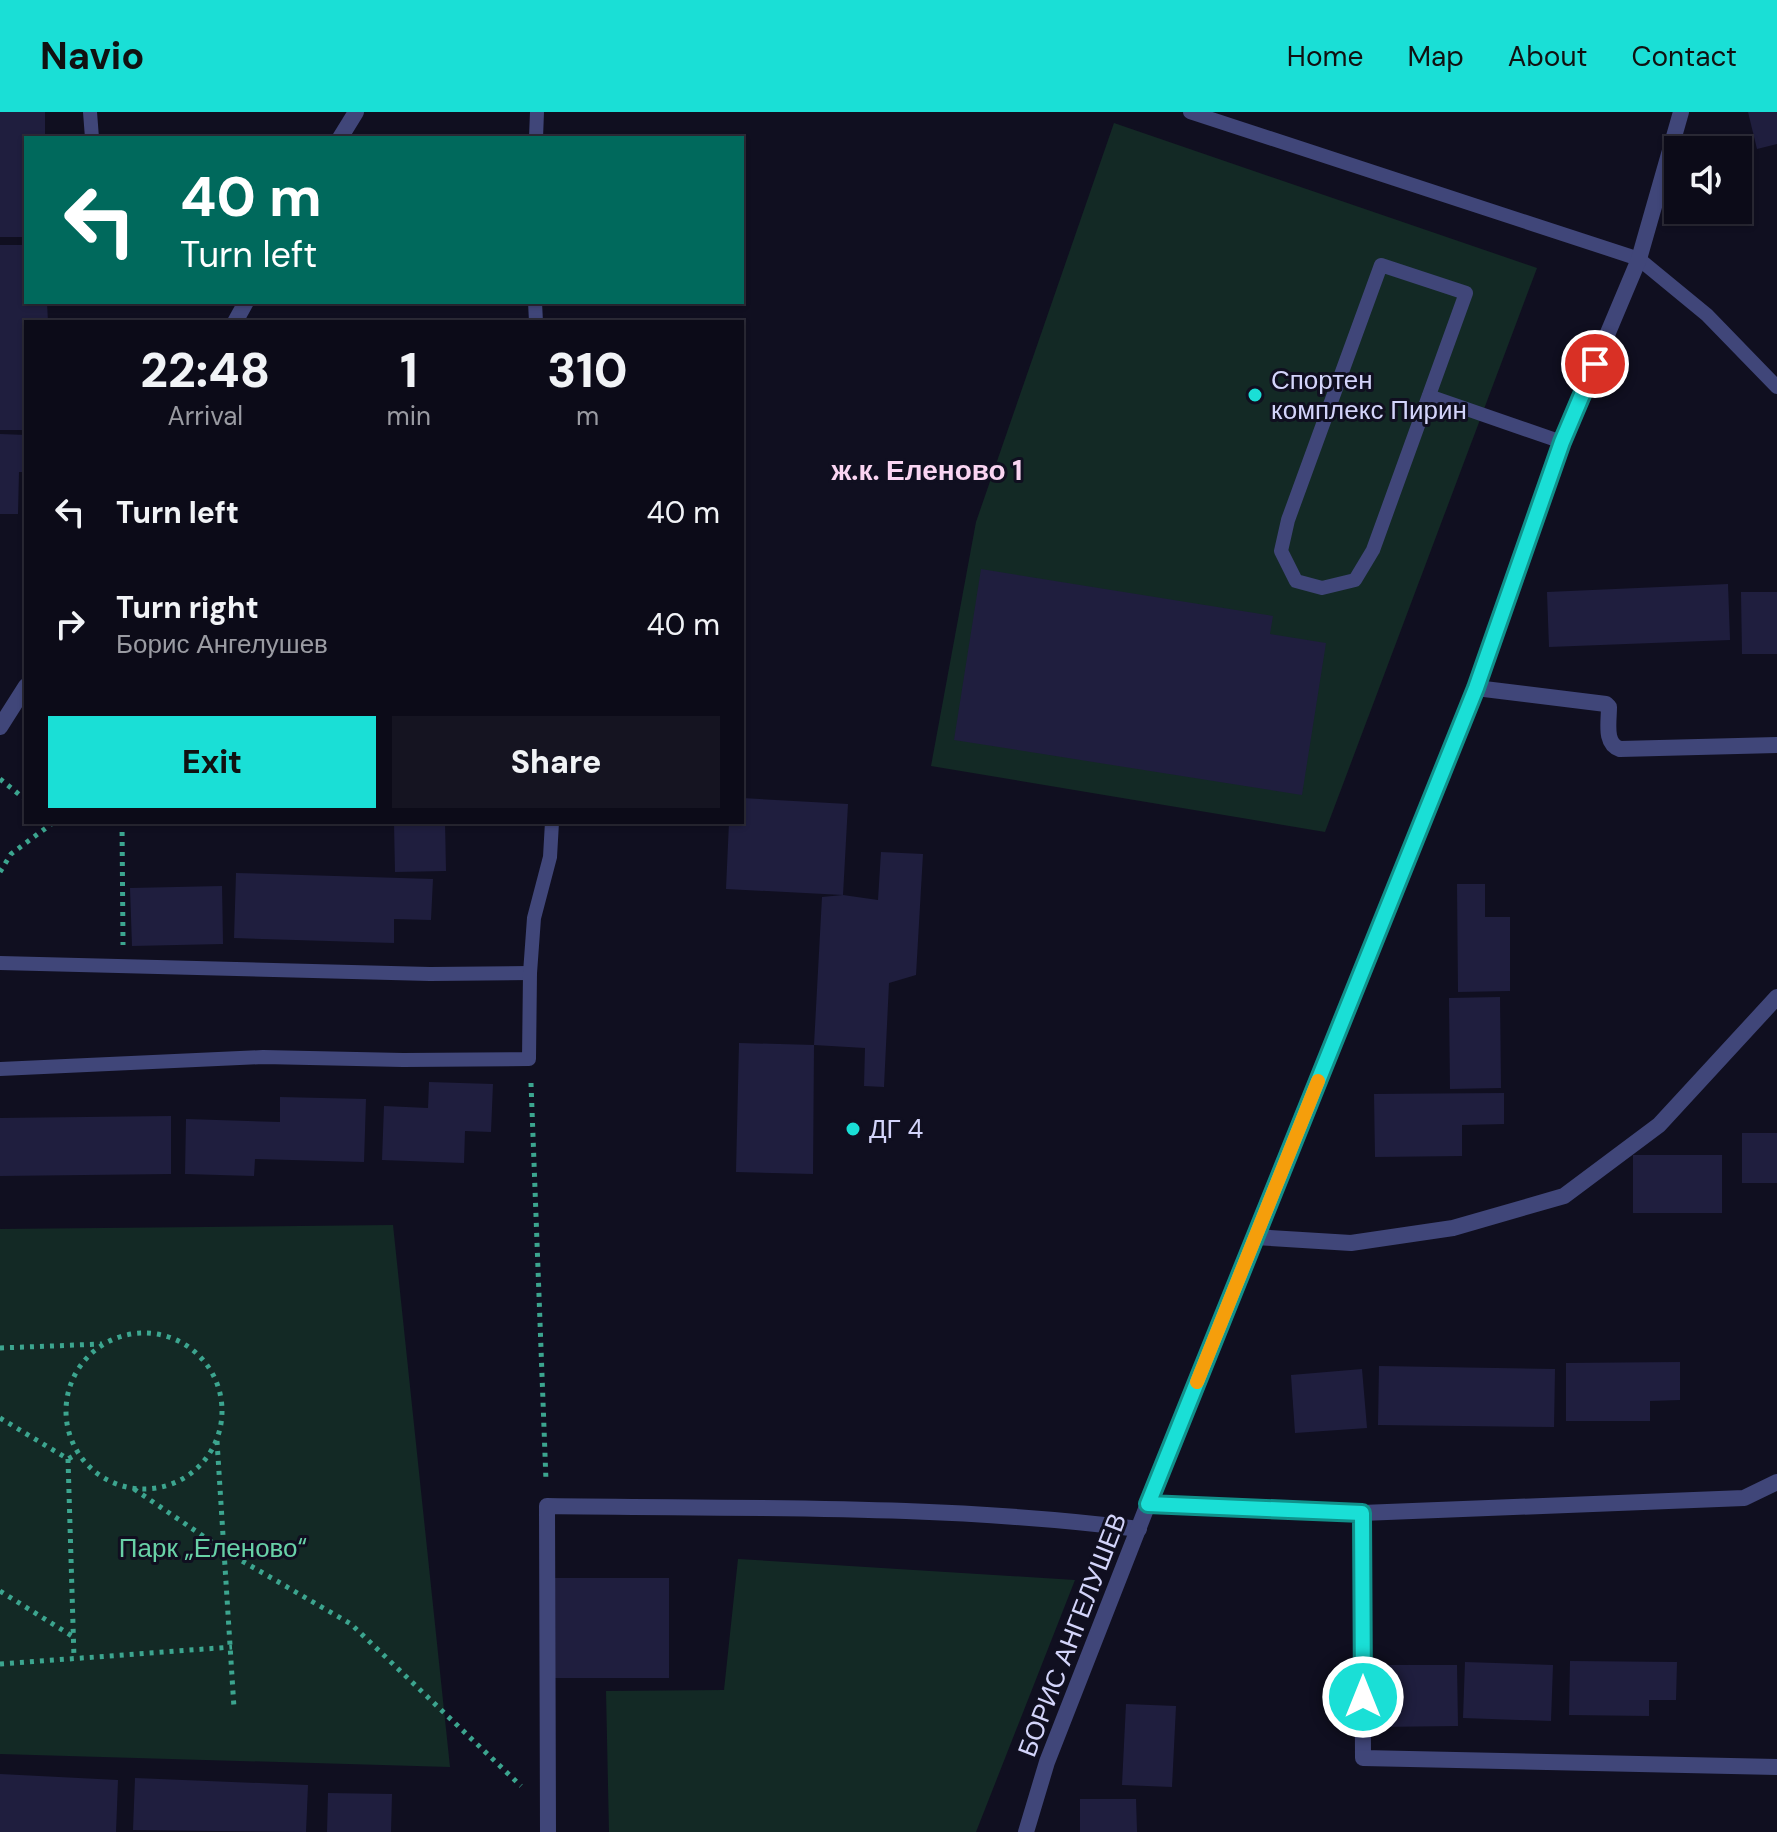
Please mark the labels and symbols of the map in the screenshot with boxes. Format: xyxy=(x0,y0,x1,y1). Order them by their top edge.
pin xyxy=(1561,330,1629,398)
place label: Спортен комплекс Пирин xyxy=(1271,363,1467,427)
marker: Спортен комплекс Пирин xyxy=(1246,386,1264,404)
district label: ж.к. Еленово 1 xyxy=(831,452,1022,489)
place label: ДГ 4 xyxy=(869,1112,924,1146)
marker: ДГ 4 xyxy=(844,1120,862,1138)
street label: БОРИС АНГЕЛУШЕВ xyxy=(1010,1508,1134,1762)
park label: Парк „Еленово“ xyxy=(119,1531,307,1565)
position arrow xyxy=(1321,1655,1405,1739)

